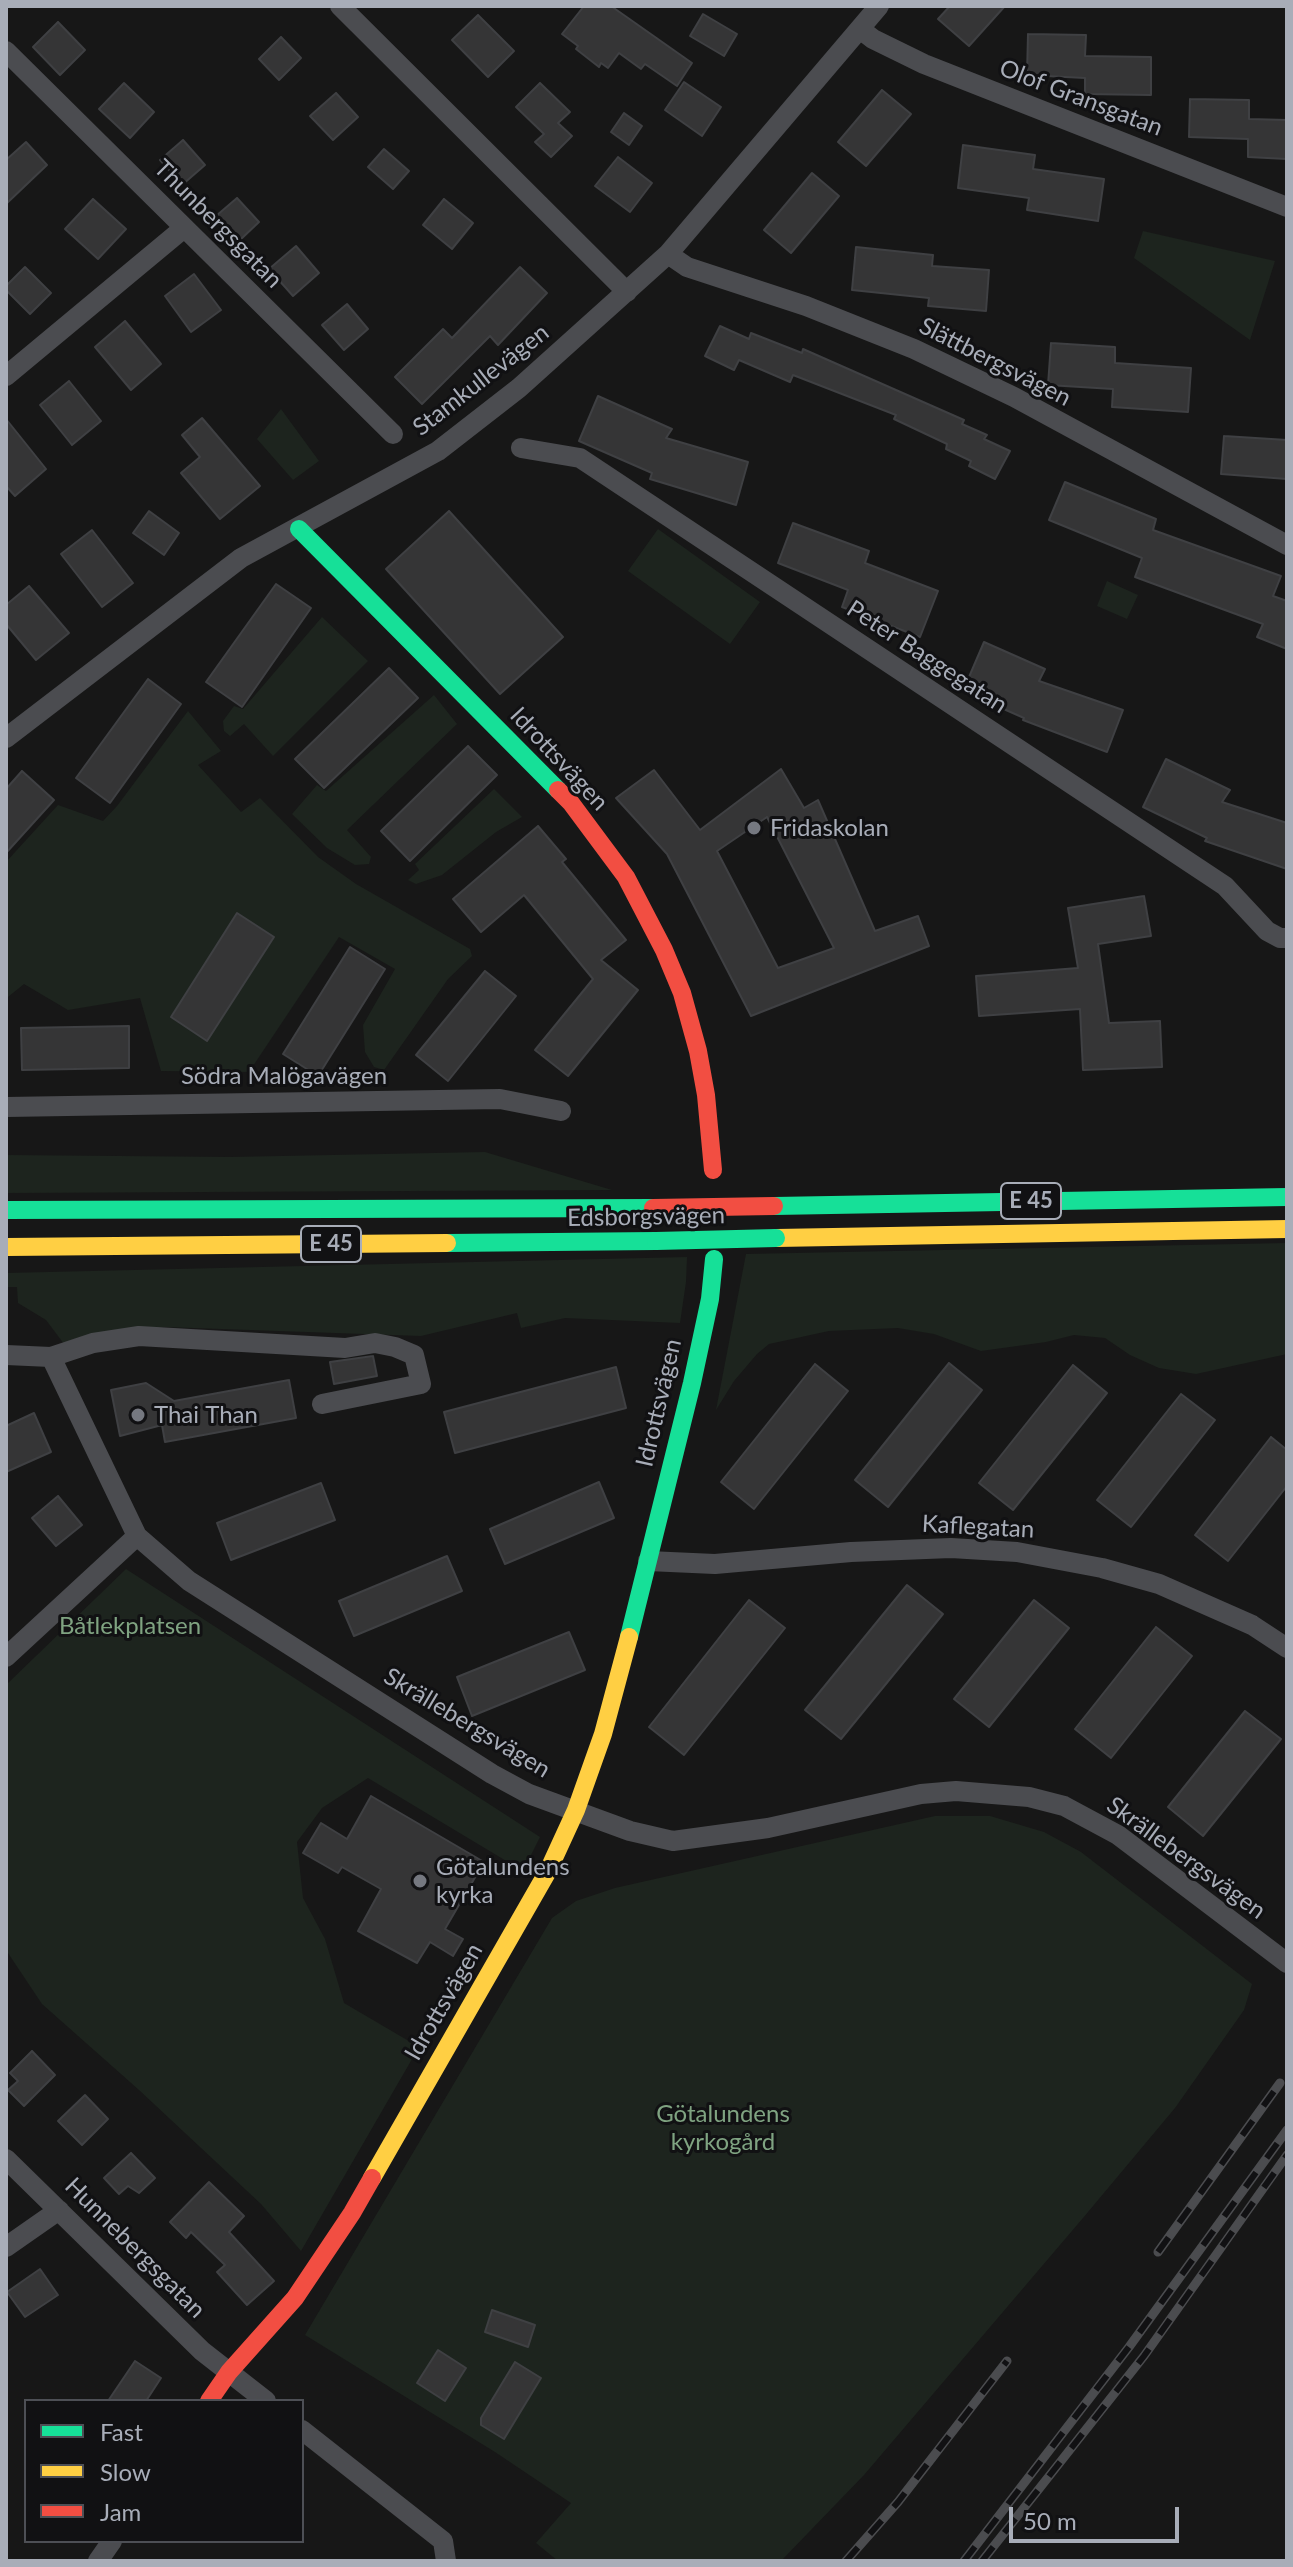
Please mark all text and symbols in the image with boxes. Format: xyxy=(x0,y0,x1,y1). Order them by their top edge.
street label: Olof Gransgatan xyxy=(995,54,1167,142)
street label: Thunbergsgatan xyxy=(148,154,288,294)
street label: Slättbergsvägen xyxy=(914,311,1076,413)
street label: Stamkullevägen xyxy=(407,318,555,442)
street label: Peter Baggegatan xyxy=(841,594,1013,720)
street label: Idrottsvägen xyxy=(504,701,614,817)
place label: Fridaskolan xyxy=(770,814,889,842)
marker: Fridaskolan xyxy=(745,819,763,837)
street label: Södra Malögavägen xyxy=(181,1062,387,1090)
road number: E 45 xyxy=(1001,1183,1061,1219)
street label: Edsborgsvägen xyxy=(567,1201,725,1233)
road number: E 45 xyxy=(301,1226,361,1262)
street label: Idrottsvägen xyxy=(630,1336,688,1470)
place label: Thai Than xyxy=(154,1401,258,1429)
marker: Thai Than xyxy=(129,1406,147,1424)
street label: Kaflegatan xyxy=(921,1510,1035,1544)
park label: Båtlekplatsen xyxy=(59,1612,201,1640)
street label: Skrällebergsvägen xyxy=(379,1662,555,1784)
street label: Skrällebergsvägen xyxy=(1101,1791,1271,1925)
place label: Götalundens kyrka xyxy=(436,1853,570,1909)
marker: Götalundens kyrka xyxy=(411,1872,429,1890)
street label: Idrottsvägen xyxy=(399,1938,489,2066)
park label: Götalundens kyrkogård xyxy=(656,2100,790,2156)
street label: Hunnebergsgatan xyxy=(59,2172,211,2324)
legend xyxy=(24,2399,304,2543)
text: Fast xyxy=(100,2417,143,2446)
text: Slow xyxy=(100,2457,151,2486)
scale bar xyxy=(1013,2491,1183,2541)
text: Jam xyxy=(100,2497,141,2526)
text: 50 m xyxy=(1023,2506,1077,2535)

